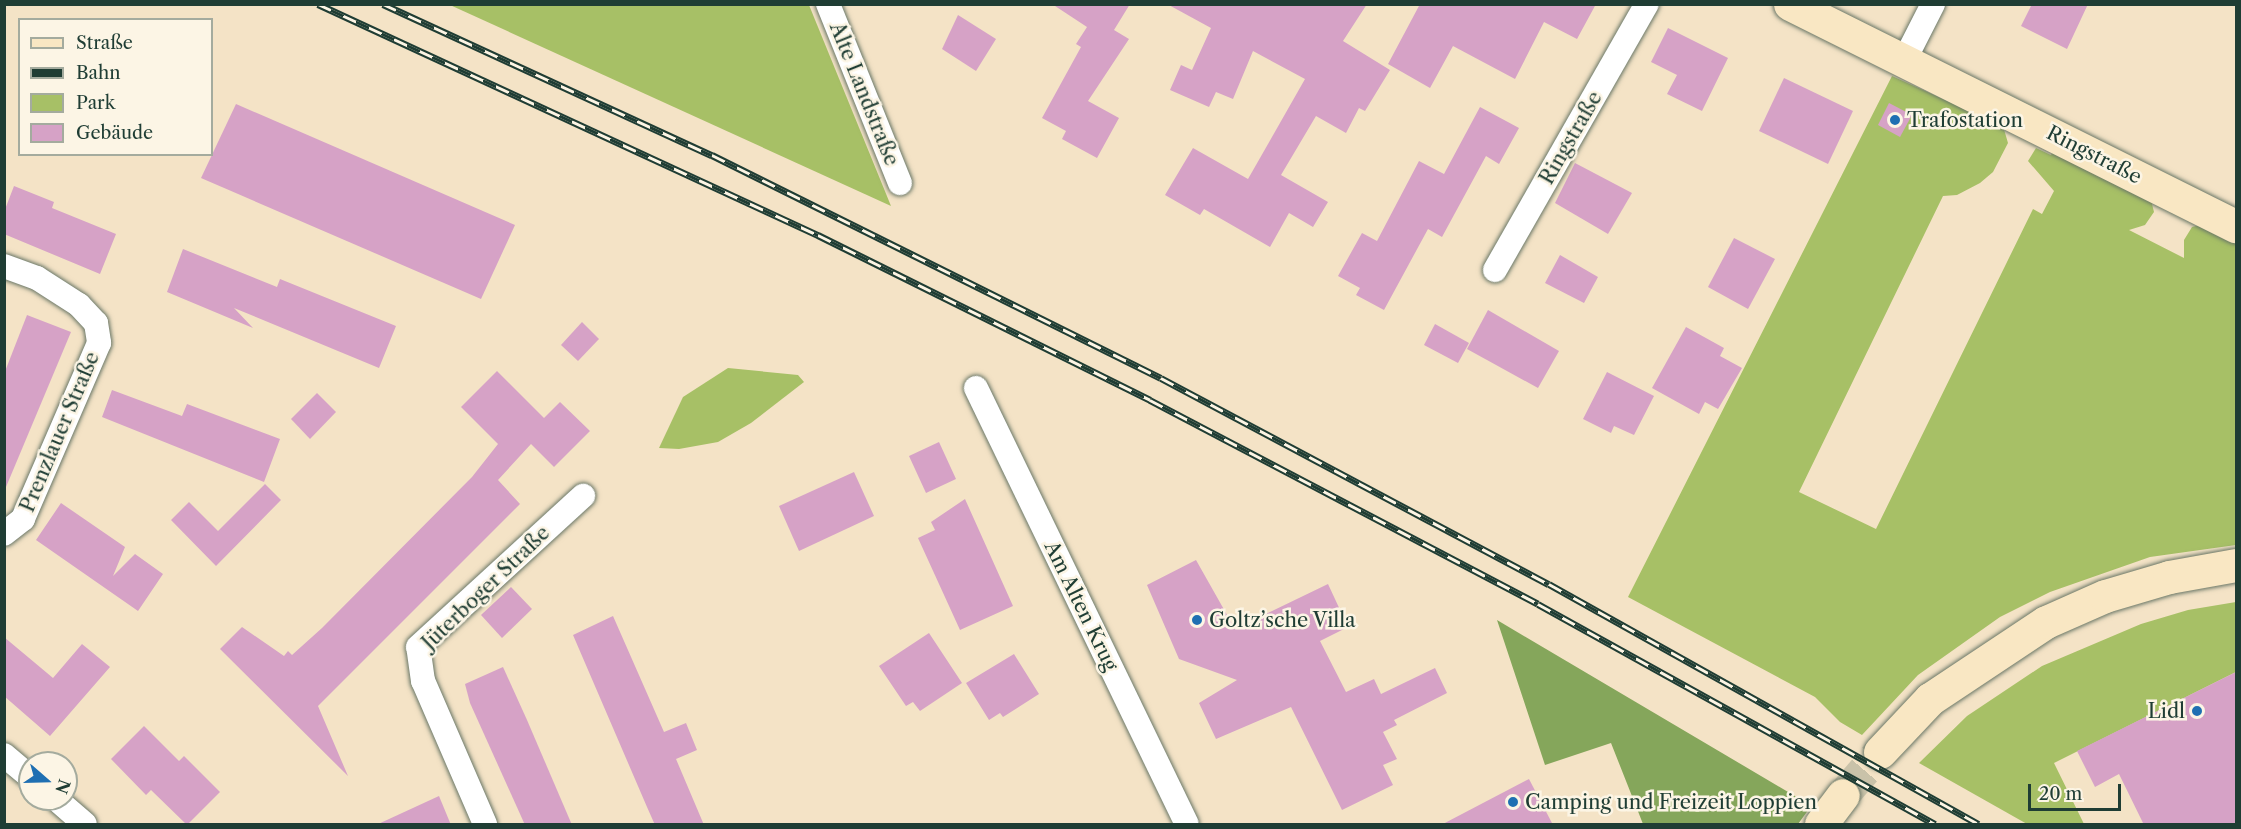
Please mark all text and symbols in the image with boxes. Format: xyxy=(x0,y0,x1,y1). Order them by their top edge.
legend xyxy=(18,18,213,156)
street label: Alte Landstraße xyxy=(824,19,904,169)
text: Straße xyxy=(76,32,133,54)
text: Bahn xyxy=(76,62,121,84)
street label: Ringstraße xyxy=(1535,87,1607,189)
text: Park xyxy=(76,92,115,114)
place label: Trafostation xyxy=(1907,108,2023,132)
marker: Trafostation xyxy=(1888,113,1902,127)
street label: Ringstraße xyxy=(2042,121,2146,189)
text: Gebäude xyxy=(76,122,153,144)
street label: Prenzlauer Straße xyxy=(15,348,105,516)
street label: Jüterboger Straße xyxy=(417,521,555,655)
street label: Am Alten Krug xyxy=(1039,537,1123,675)
place label: Goltz’sche Villa xyxy=(1209,608,1356,632)
marker: Goltz’sche Villa xyxy=(1190,613,1204,627)
place label: Lidl xyxy=(2148,699,2185,723)
marker: Lidl xyxy=(2190,704,2204,718)
north arrow xyxy=(18,751,78,811)
scale bar xyxy=(2031,772,2124,810)
text: N xyxy=(51,777,75,796)
text: 20 m xyxy=(2039,783,2082,805)
place label: Camping und Freizeit Loppien xyxy=(1525,790,1817,814)
marker: Camping und Freizeit Loppien xyxy=(1506,795,1520,809)

